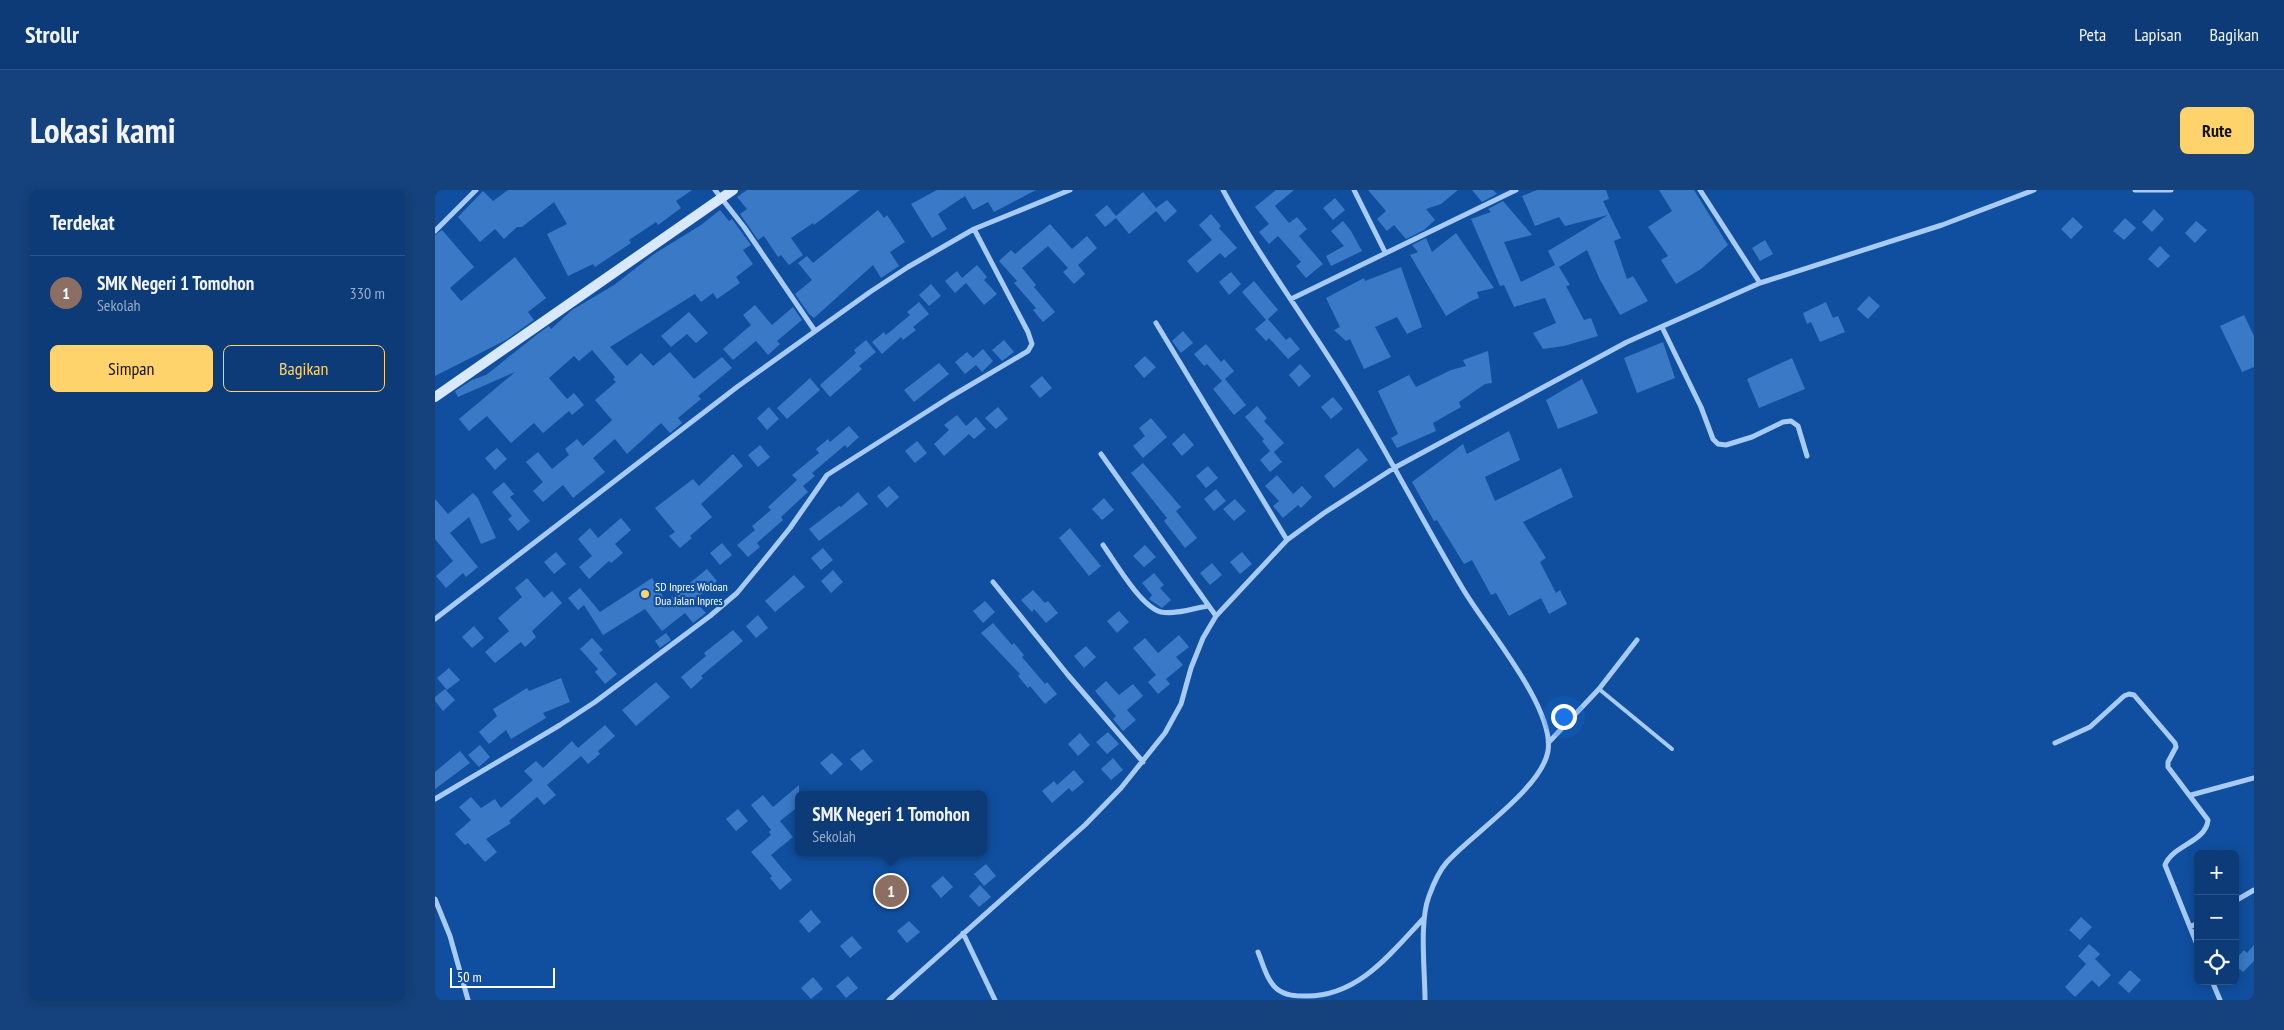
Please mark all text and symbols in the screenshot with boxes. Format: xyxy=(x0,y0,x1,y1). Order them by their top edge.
text: Strollr xyxy=(25,19,79,50)
text: Peta xyxy=(2079,23,2106,46)
text: Lapisan xyxy=(2134,23,2182,46)
text: Bagikan xyxy=(2210,23,2259,46)
text: Lokasi kami xyxy=(30,107,176,153)
button: Rute xyxy=(2180,107,2254,154)
text: Terdekat xyxy=(50,209,115,236)
text: SMK Negeri 1 Tomohon xyxy=(97,271,254,295)
text: 1 xyxy=(62,283,70,303)
text: 330 m xyxy=(350,283,385,303)
text: Sekolah xyxy=(97,295,141,315)
button: Simpan xyxy=(50,345,213,392)
button: Bagikan xyxy=(223,345,385,392)
place label: SD Inpres Woloan Dua Jalan Inpres xyxy=(655,579,728,608)
marker: SD Inpres Woloan Dua Jalan Inpres xyxy=(639,588,651,600)
your location xyxy=(1551,704,1577,730)
popup xyxy=(795,791,987,856)
text: SMK Negeri 1 Tomohon xyxy=(812,802,970,826)
text: Sekolah xyxy=(812,826,856,846)
map controls xyxy=(2194,850,2239,985)
button: + xyxy=(2194,850,2239,895)
pin: 1 xyxy=(875,872,907,910)
button: − xyxy=(2194,895,2239,940)
button: locate xyxy=(2194,940,2239,985)
scale bar xyxy=(450,965,555,988)
text: 50 m xyxy=(457,968,482,986)

